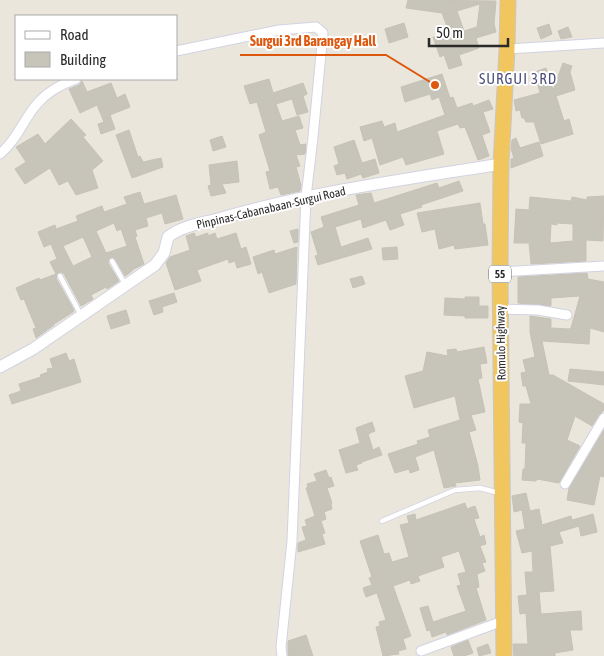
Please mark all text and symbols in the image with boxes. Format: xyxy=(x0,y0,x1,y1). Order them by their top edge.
legend xyxy=(15,15,178,80)
scale bar xyxy=(429,15,508,47)
text: 50 m xyxy=(436,24,463,41)
text: Road xyxy=(60,26,89,43)
callout: Surgui 3rd Barangay Hall xyxy=(240,26,386,55)
text: Surgui 3rd Barangay Hall xyxy=(250,33,376,49)
text: Building xyxy=(60,51,106,68)
district label: SURGUI 3RD xyxy=(479,70,557,87)
street label: Pinpinas-Cabanabaan-Surgui Road xyxy=(195,184,347,232)
road number: 55 xyxy=(489,266,511,282)
street label: Romulo Highway xyxy=(493,305,509,380)

